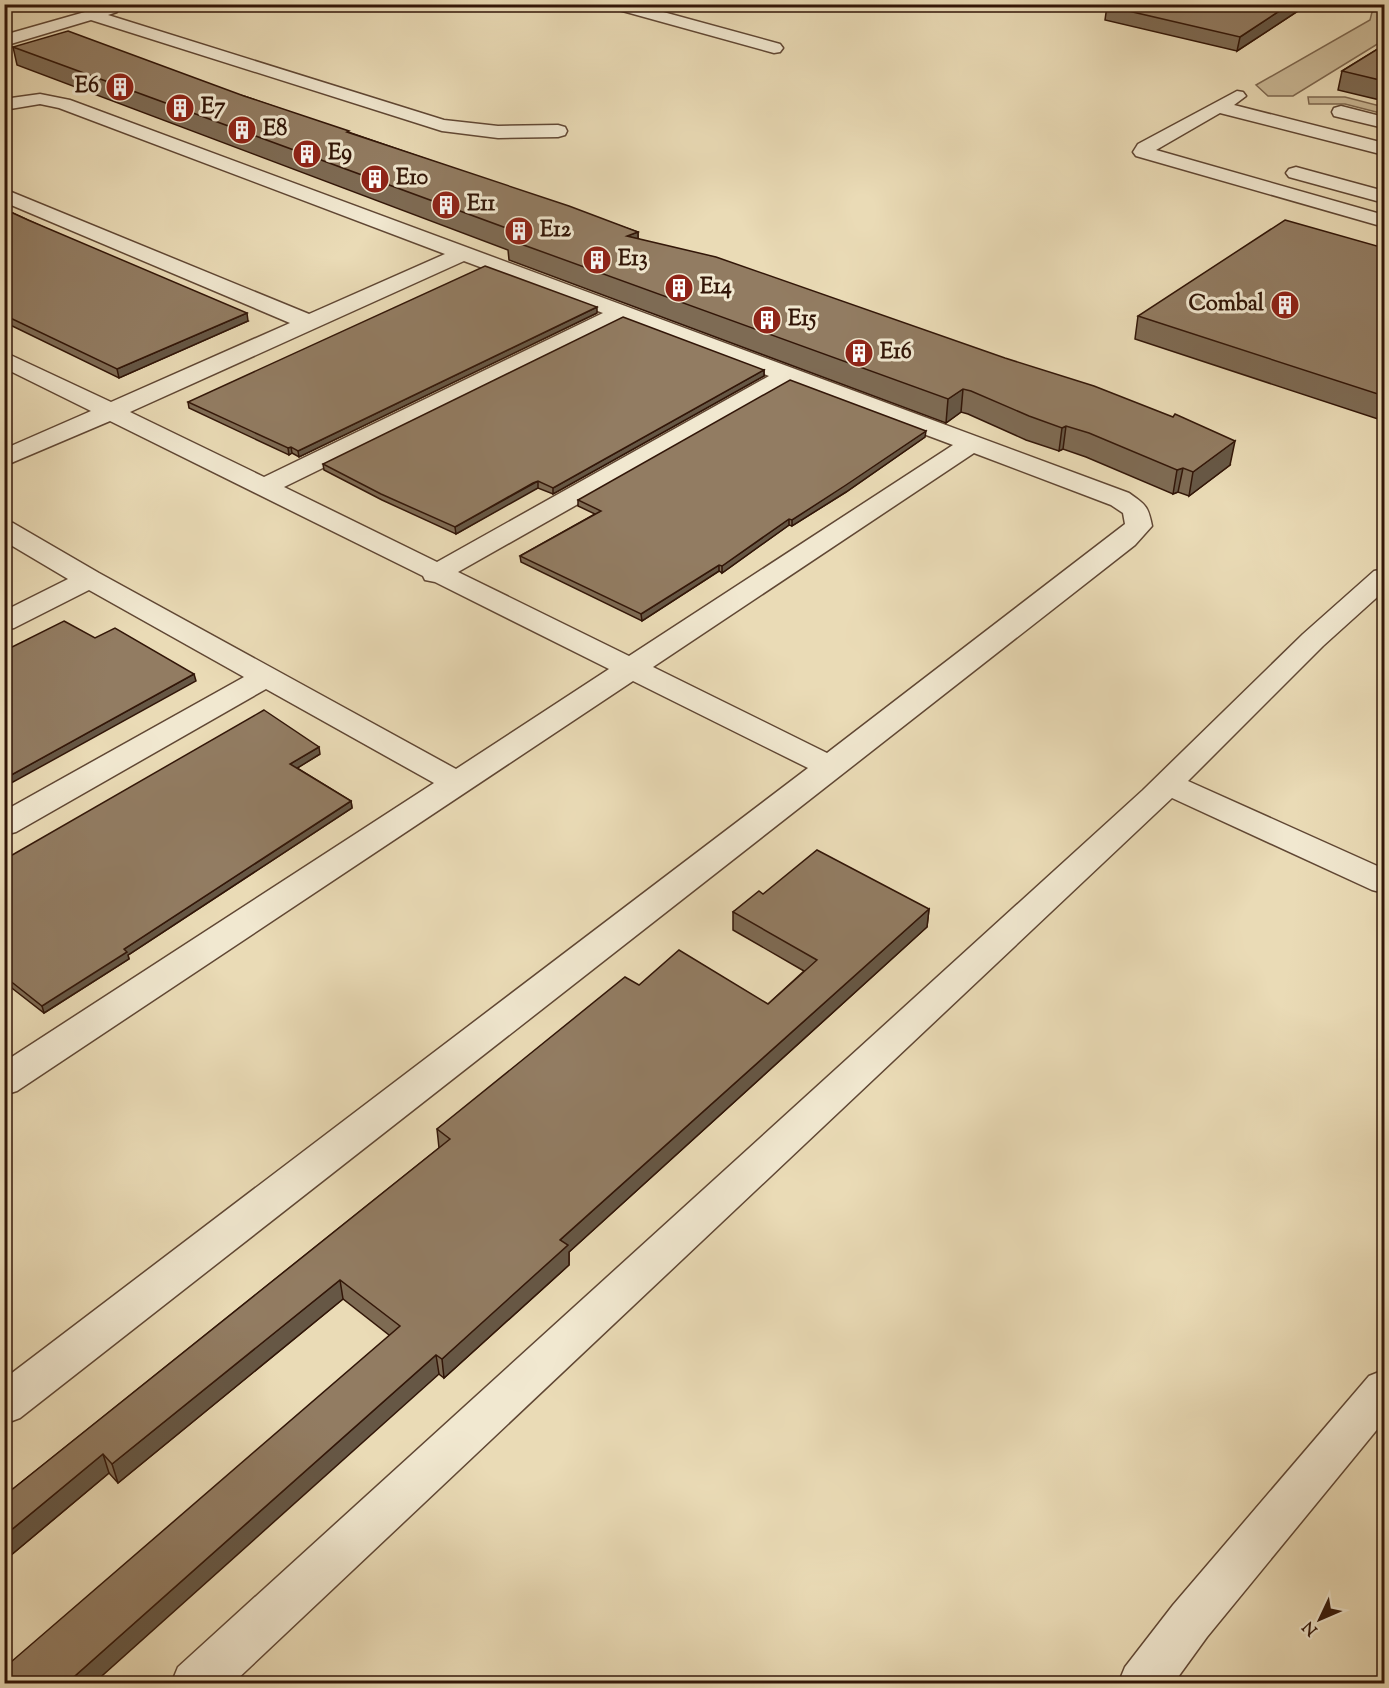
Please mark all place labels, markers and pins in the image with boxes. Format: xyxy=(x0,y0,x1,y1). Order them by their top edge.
place label: E6 xyxy=(75,71,99,103)
building icon: E6 xyxy=(104,71,136,103)
building icon: E7 xyxy=(164,92,196,124)
place label: E7 xyxy=(201,92,226,124)
building icon: E8 xyxy=(226,114,258,146)
place label: E8 xyxy=(263,114,287,146)
building icon: E9 xyxy=(291,138,323,170)
place label: E9 xyxy=(328,138,352,170)
building icon: E10 xyxy=(359,163,391,195)
place label: E10 xyxy=(396,163,429,195)
building icon: E11 xyxy=(430,189,462,221)
place label: E11 xyxy=(467,189,496,221)
building icon: E12 xyxy=(503,215,535,247)
place label: E12 xyxy=(540,215,572,247)
building icon: E13 xyxy=(581,244,613,276)
place label: E13 xyxy=(618,244,648,276)
building icon: E14 xyxy=(663,272,695,304)
place label: E14 xyxy=(700,272,732,304)
place label: Combal xyxy=(1189,289,1265,321)
building icon: Combal xyxy=(1269,289,1301,321)
building icon: E15 xyxy=(751,304,783,336)
place label: E15 xyxy=(788,304,817,336)
building icon: E16 xyxy=(843,337,875,369)
place label: E16 xyxy=(880,337,912,369)

